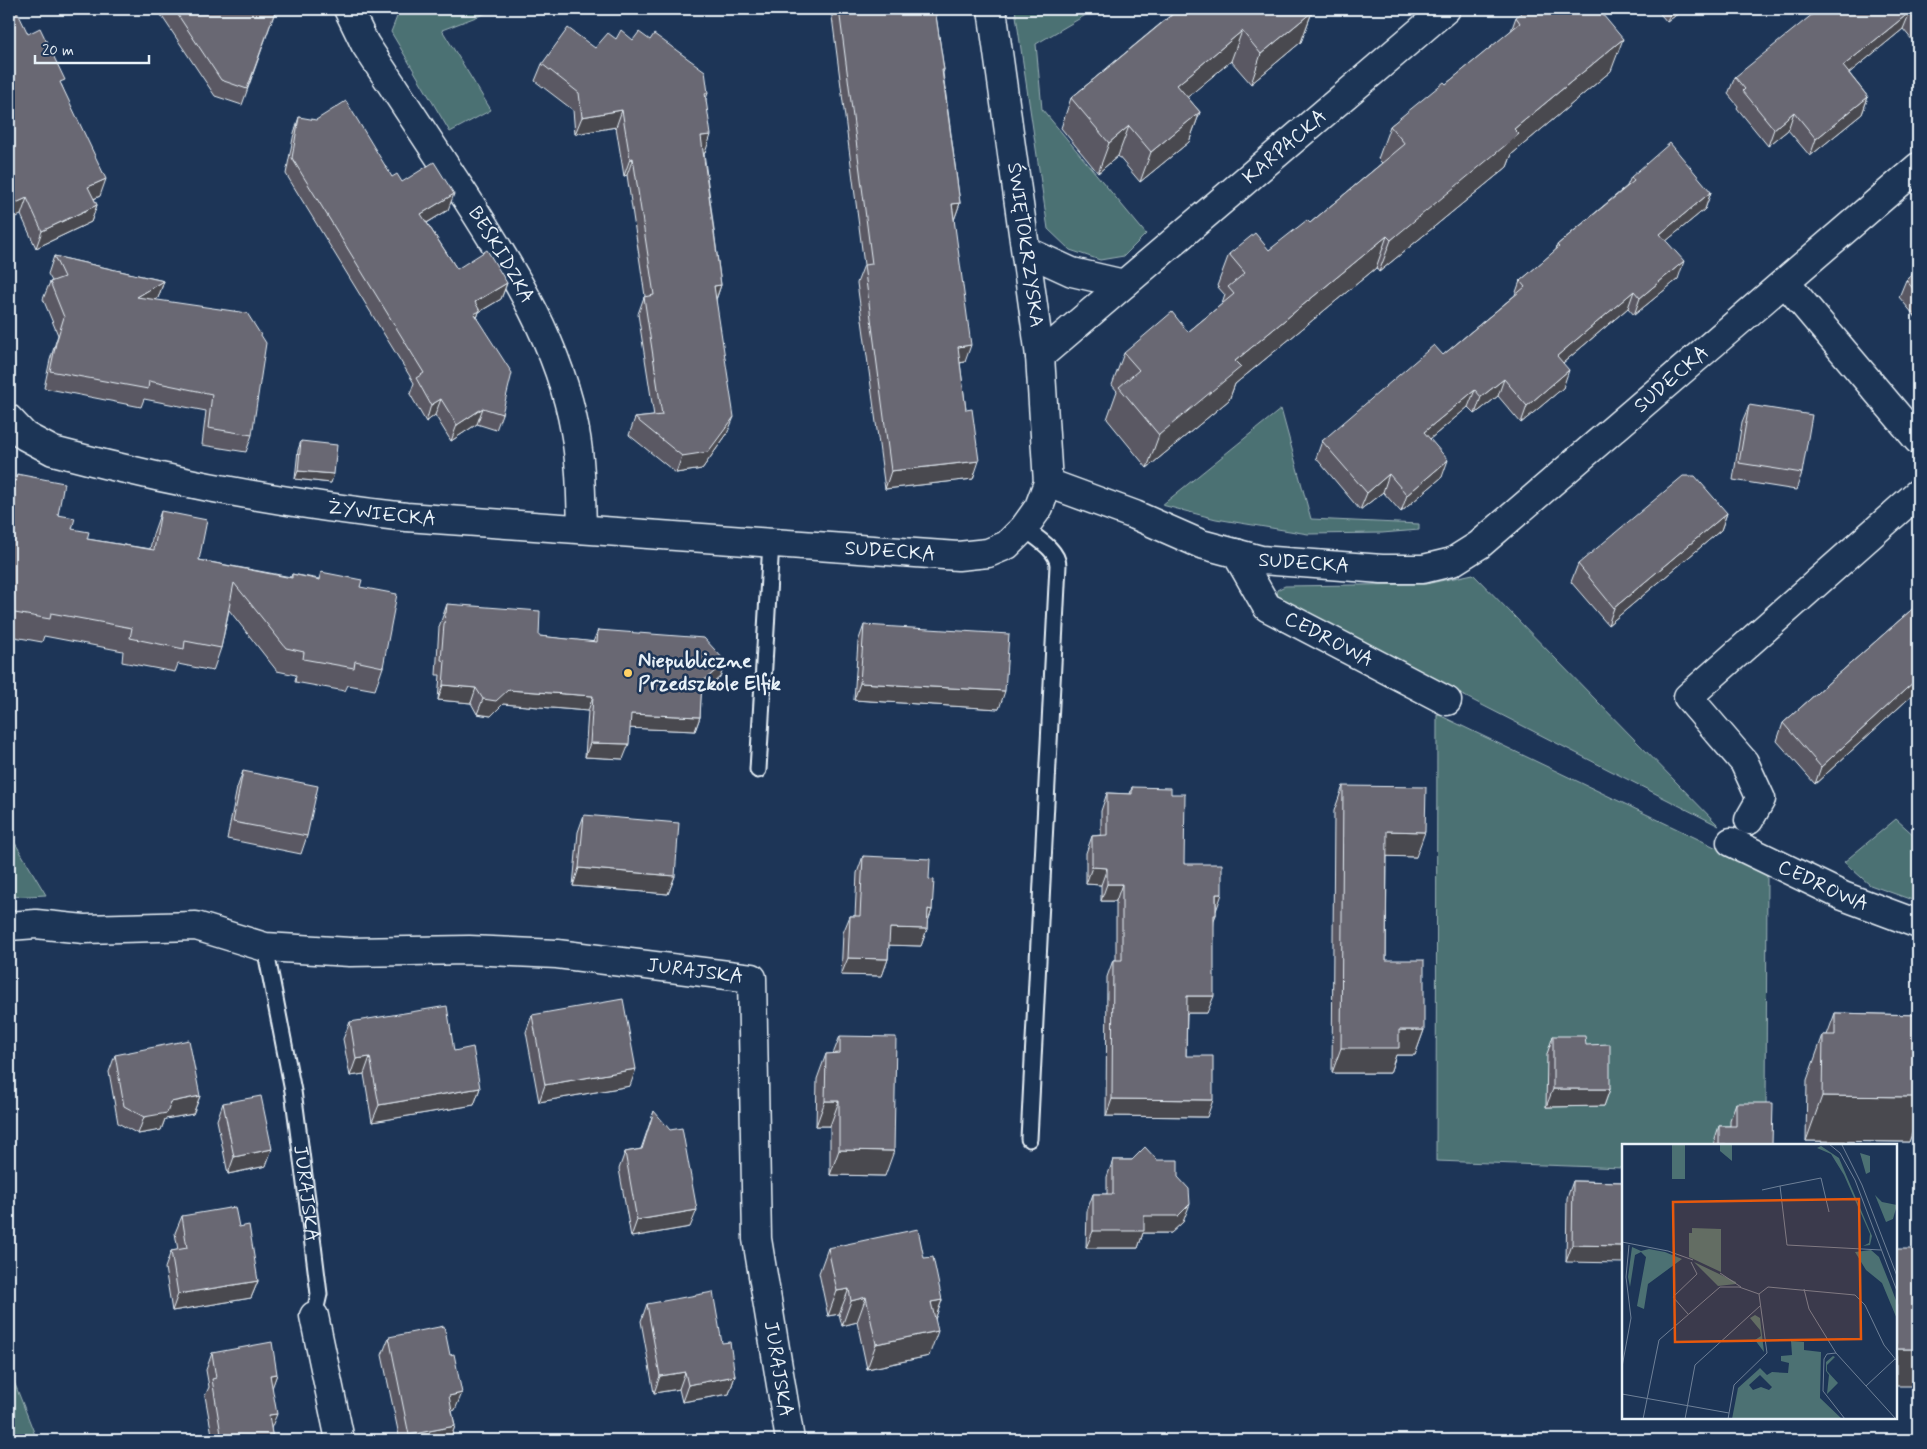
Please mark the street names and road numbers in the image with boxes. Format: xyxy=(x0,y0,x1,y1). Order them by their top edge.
street label: KARPACKA xyxy=(1237,103,1333,190)
street label: ŚWIĘTOKRZYSKA xyxy=(1000,161,1050,329)
street label: BESKIDZKA xyxy=(462,201,540,308)
street label: SUDECKA xyxy=(1628,339,1715,419)
street label: ŻYWIECKA xyxy=(326,494,437,533)
street label: SUDECKA xyxy=(844,535,937,568)
street label: SUDECKA xyxy=(1257,546,1351,580)
street label: CEDROWA xyxy=(1280,605,1378,674)
street label: CEDROWA xyxy=(1773,853,1872,918)
street label: JURAJSKA xyxy=(645,952,745,990)
street label: JURAJSKA xyxy=(287,1144,326,1243)
street label: JURAJSKA xyxy=(757,1319,800,1419)

